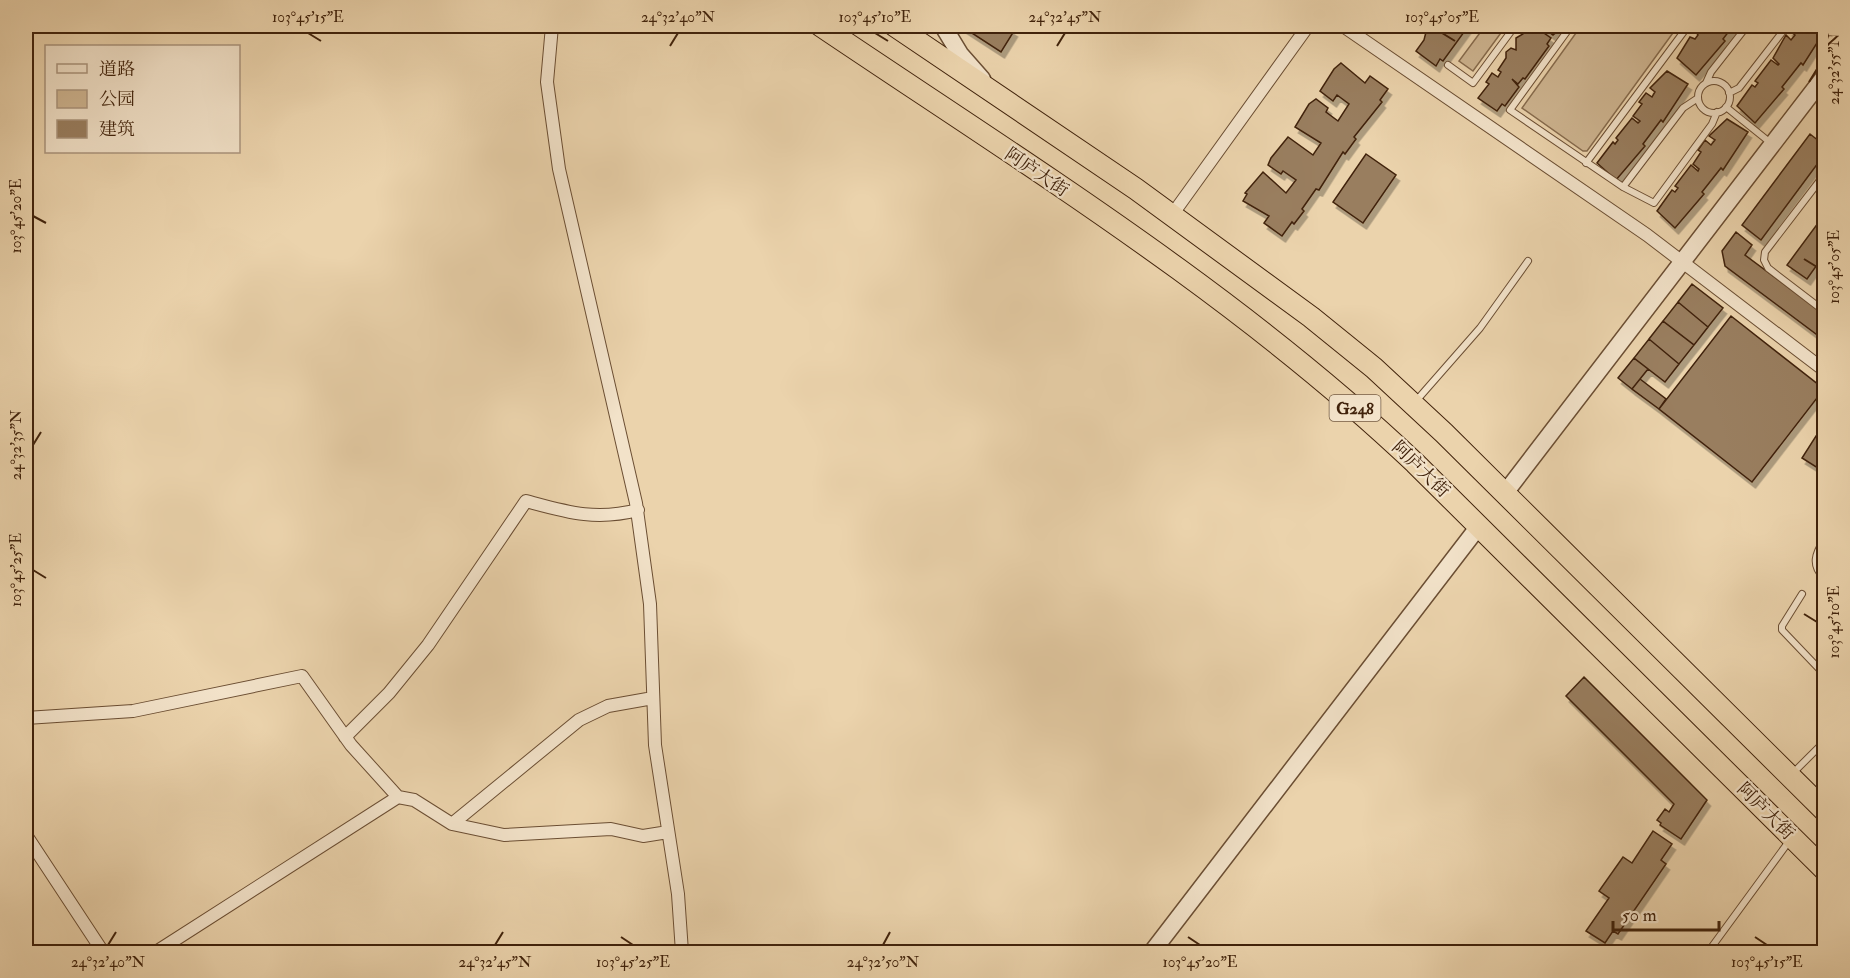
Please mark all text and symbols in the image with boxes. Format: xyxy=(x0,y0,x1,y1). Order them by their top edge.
text: 103°45'15"E xyxy=(272,8,344,27)
text: 24°32'40"N xyxy=(641,8,716,27)
text: 103°45'10"E xyxy=(839,8,912,27)
text: 24°32'45"N xyxy=(1029,8,1102,27)
text: 103°45'05"E xyxy=(1405,8,1479,27)
text: 24°32'55"N xyxy=(1825,33,1844,105)
legend xyxy=(45,45,240,153)
text: 道路 xyxy=(99,58,135,81)
text: 公园 xyxy=(99,88,135,111)
text: 建筑 xyxy=(99,118,135,141)
street label: 阿庐大街 xyxy=(1000,143,1073,202)
text: 103°45'20"E xyxy=(7,178,26,254)
text: 103°45'05"E xyxy=(1825,230,1844,304)
road number: G248 xyxy=(1330,395,1380,421)
text: 24°32'35"N xyxy=(7,409,26,480)
street label: 阿庐大街 xyxy=(1387,436,1455,503)
text: 103°45'25"E xyxy=(7,533,26,607)
text: 103°45'10"E xyxy=(1825,585,1844,658)
street label: 阿庐大街 xyxy=(1732,778,1799,845)
scale bar xyxy=(1613,894,1720,932)
text: 50 m xyxy=(1622,904,1657,927)
text: 24°32'40"N xyxy=(71,953,146,972)
text: 24°32'45"N xyxy=(459,953,532,972)
text: 103°45'25"E xyxy=(596,953,670,972)
text: 24°32'50"N xyxy=(847,953,920,972)
text: 103°45'20"E xyxy=(1162,953,1238,972)
text: 103°45'15"E xyxy=(1731,953,1803,972)

